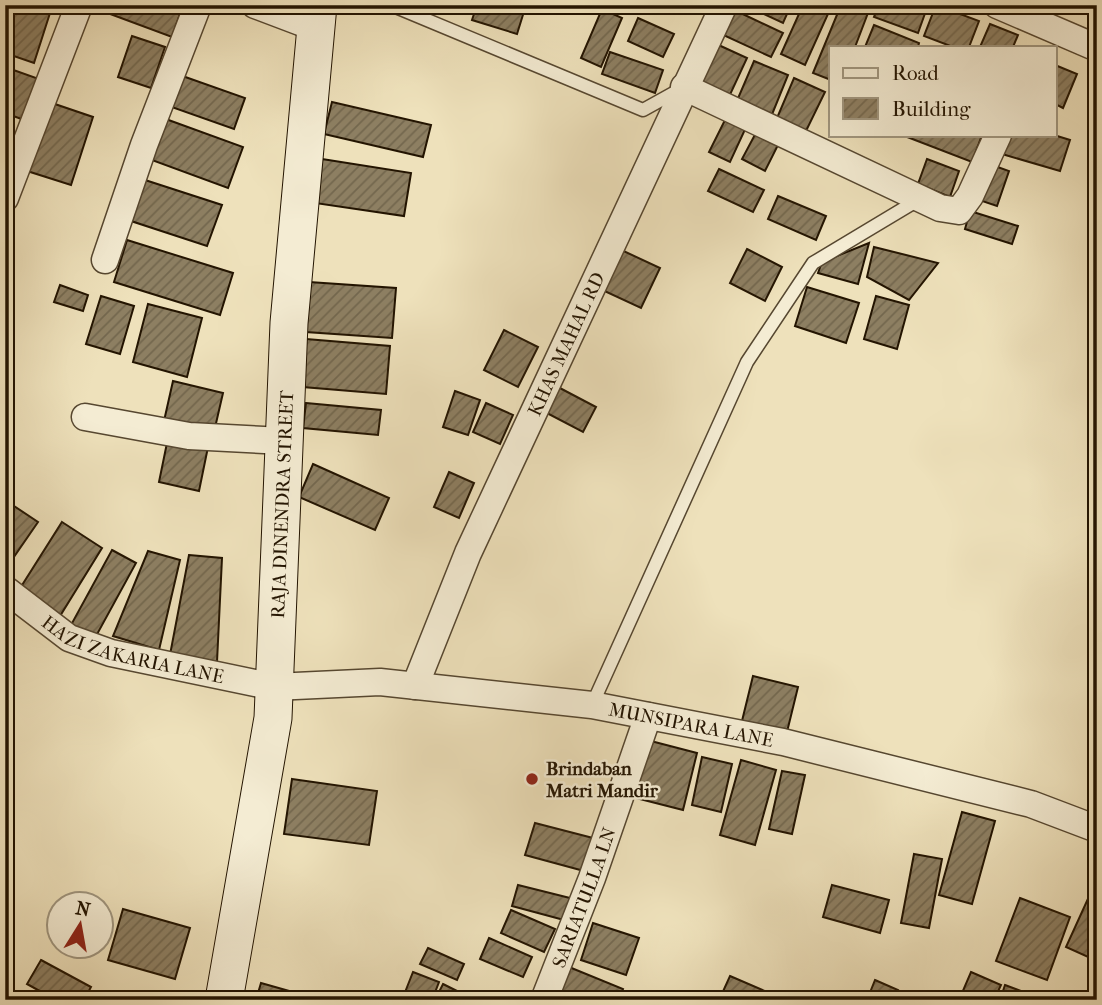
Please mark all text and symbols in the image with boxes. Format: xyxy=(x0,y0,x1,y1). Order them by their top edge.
legend xyxy=(829,46,1056,136)
text: Road xyxy=(892,61,939,85)
text: Building xyxy=(892,97,971,121)
street label: KHAS MAHAL RD xyxy=(524,269,610,420)
street label: RAJA DINENDRA STREET xyxy=(267,390,298,619)
street label: HAZI ZAKARIA LANE xyxy=(37,611,226,688)
street label: MUNSIPARA LANE xyxy=(607,698,775,752)
place label: Brindaban Matri Mandir xyxy=(545,758,659,802)
marker: Brindaban Matri Mandir xyxy=(524,771,540,787)
street label: SARIATULLA LN xyxy=(548,824,621,971)
north arrow xyxy=(46,890,116,960)
text: N xyxy=(74,897,93,922)

